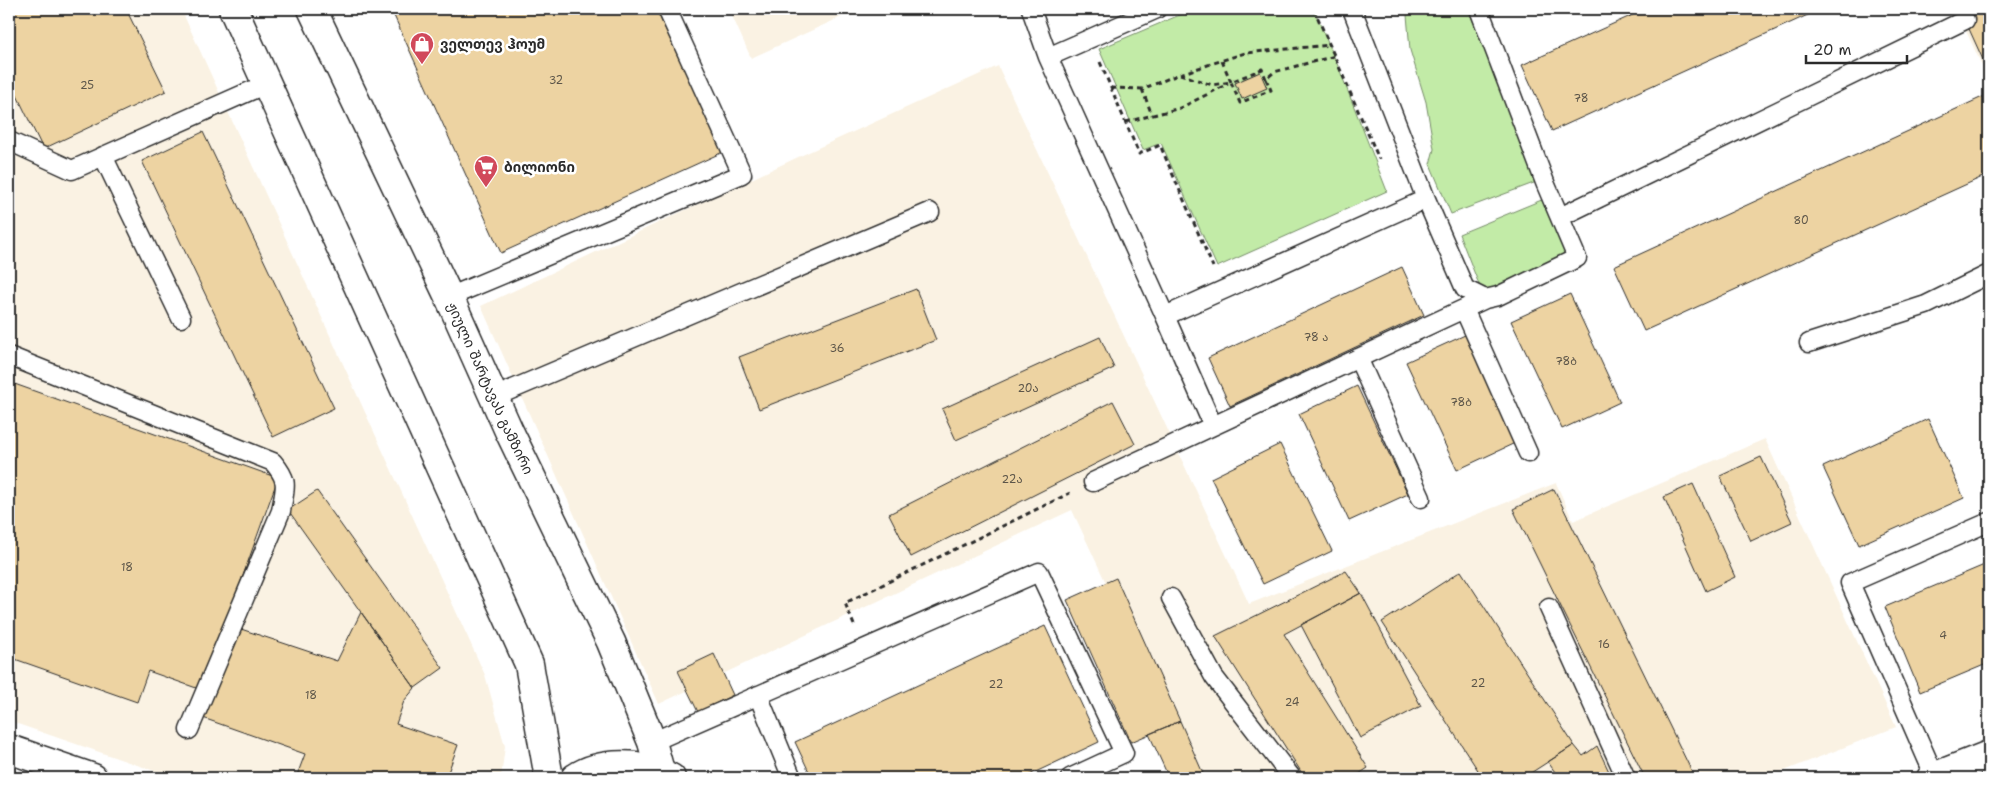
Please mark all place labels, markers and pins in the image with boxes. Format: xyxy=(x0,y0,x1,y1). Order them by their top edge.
shop icon: ველთევ ჰოუმ xyxy=(409,31,435,65)
place label: ველთევ ჰოუმ xyxy=(440,35,545,53)
supermarket icon: ბილიონი xyxy=(473,154,499,188)
place label: ბილიონი xyxy=(504,158,575,176)

